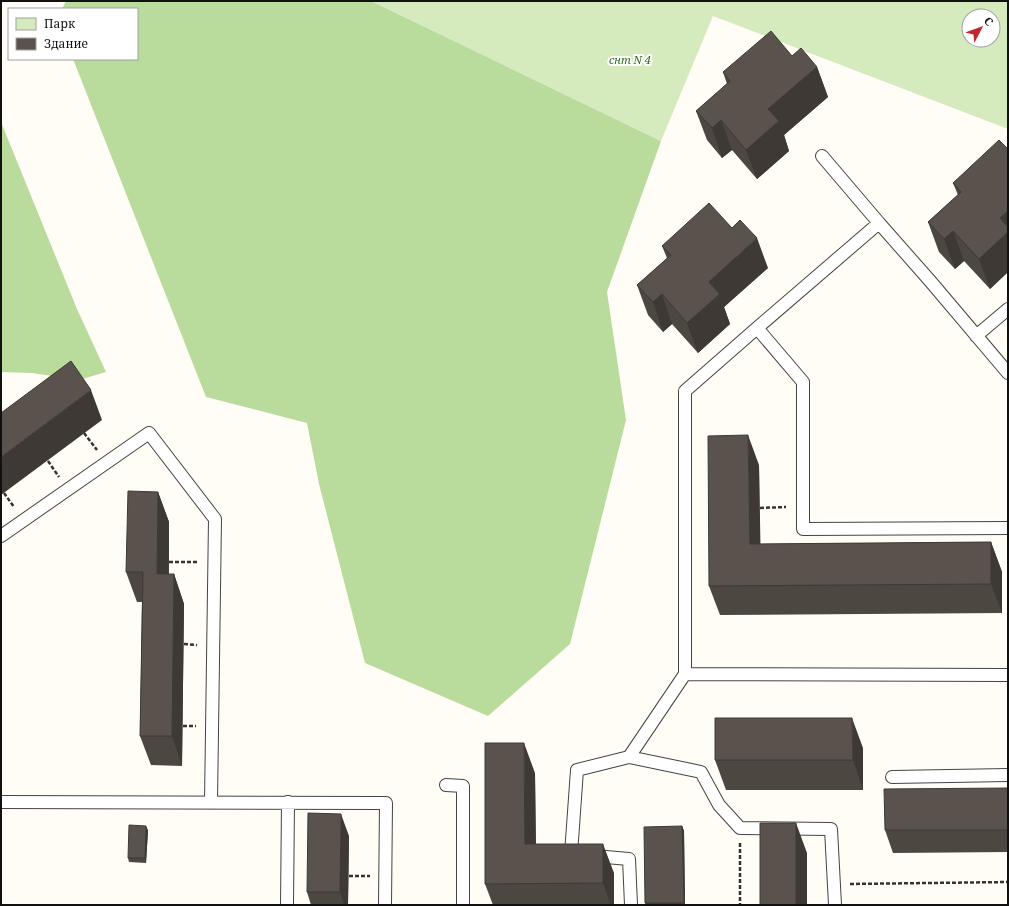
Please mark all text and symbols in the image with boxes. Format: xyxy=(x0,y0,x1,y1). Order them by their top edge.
legend xyxy=(8,8,138,60)
north arrow xyxy=(961,8,1001,48)
text: С xyxy=(981,13,997,29)
text: Парк xyxy=(44,15,76,32)
text: Здание xyxy=(44,35,88,52)
park label: снт N 4 xyxy=(609,52,651,67)

